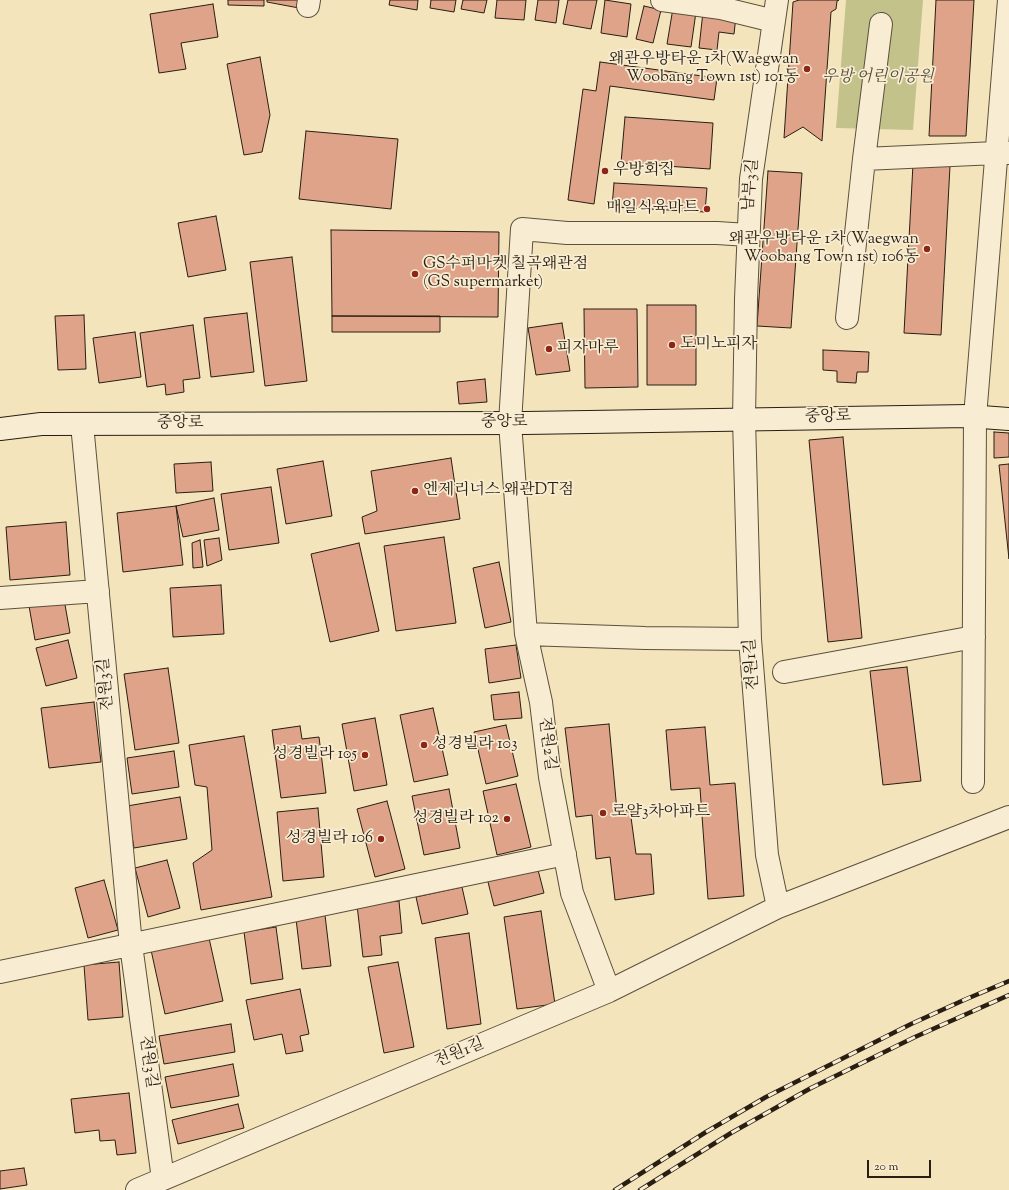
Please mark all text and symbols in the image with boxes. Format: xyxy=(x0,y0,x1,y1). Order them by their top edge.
place label: 왜관우방타운 1차(Waegwan Woobang Town 1st) 101동 xyxy=(609,50,799,88)
marker: 왜관우방타운 1차(Waegwan Woobang Town 1st) 101동 xyxy=(802,64,812,74)
park label: 우방 어린이공원 xyxy=(822,68,934,88)
street label: 남부3길 xyxy=(740,158,764,212)
place label: 우방회집 xyxy=(613,161,675,181)
marker: 우방회집 xyxy=(600,166,610,176)
place label: 매일식육마트 xyxy=(606,199,699,219)
marker: 매일식육마트 xyxy=(702,204,712,214)
place label: 왜관우방타운 1차(Waegwan Woobang Town 1st) 106동 xyxy=(729,230,919,268)
marker: 왜관우방타운 1차(Waegwan Woobang Town 1st) 106동 xyxy=(922,244,932,254)
place label: GS수퍼마켓 칠곡왜관점 (GS supermarket) xyxy=(423,255,588,293)
marker: GS수퍼마켓 칠곡왜관점 (GS supermarket) xyxy=(410,269,420,279)
place label: 도미노피자 xyxy=(680,335,757,355)
place label: 피자마루 xyxy=(557,339,619,359)
marker: 도미노피자 xyxy=(667,340,677,350)
marker: 피자마루 xyxy=(544,344,554,354)
street label: 중앙로 xyxy=(805,408,851,428)
street label: 중앙로 xyxy=(481,413,527,433)
street label: 중앙로 xyxy=(157,414,203,434)
place label: 엔제리너스 왜관DT점 xyxy=(423,481,574,501)
marker: 엔제리너스 왜관DT점 xyxy=(410,486,420,496)
street label: 전원1길 xyxy=(742,637,764,691)
street label: 전원3길 xyxy=(95,657,119,711)
street label: 전원2길 xyxy=(533,716,559,772)
place label: 성경빌라 103 xyxy=(432,735,517,755)
marker: 성경빌라 103 xyxy=(419,740,429,750)
place label: 성경빌라 105 xyxy=(273,745,357,765)
marker: 성경빌라 105 xyxy=(360,750,370,760)
place label: 로얄3차아파트 xyxy=(611,803,710,823)
marker: 로얄3차아파트 xyxy=(598,808,608,818)
place label: 성경빌라 102 xyxy=(413,809,499,829)
marker: 성경빌라 102 xyxy=(502,814,512,824)
place label: 성경빌라 106 xyxy=(286,829,373,849)
marker: 성경빌라 106 xyxy=(376,834,386,844)
street label: 전원3길 xyxy=(134,1035,160,1089)
street label: 전원1길 xyxy=(432,1035,488,1073)
scale bar xyxy=(869,1152,933,1178)
text: 20 m xyxy=(874,1158,898,1176)

